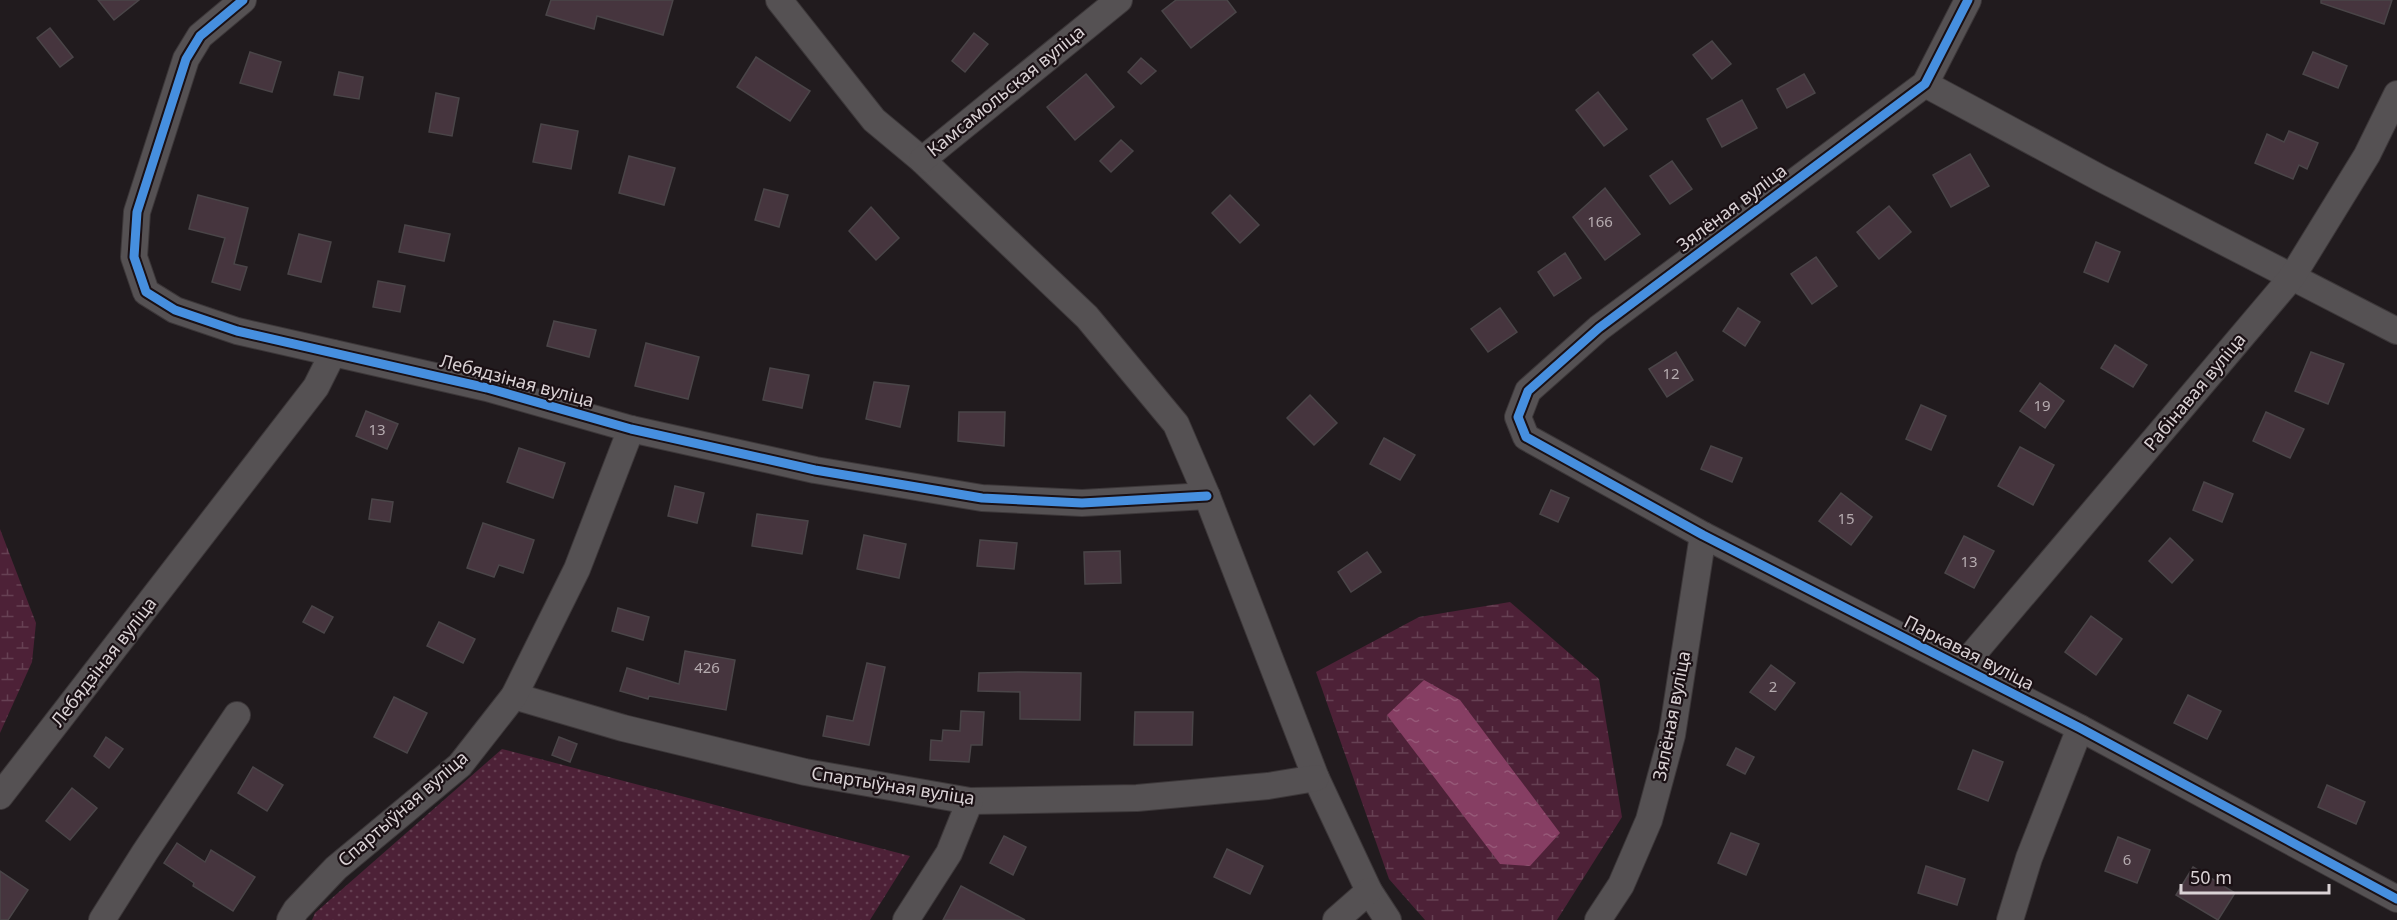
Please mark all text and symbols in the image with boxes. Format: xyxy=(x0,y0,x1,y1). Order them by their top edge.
street label: Камсамольская вуліца xyxy=(922,19,1089,161)
street label: Зялёная вуліца xyxy=(1672,158,1791,256)
house number: 166 xyxy=(1587,211,1613,231)
street label: Рабінавая вуліца xyxy=(2138,327,2251,455)
street label: Лебядзіная вуліца xyxy=(438,348,597,412)
house number: 12 xyxy=(1662,363,1680,383)
house number: 19 xyxy=(2033,395,2051,415)
house number: 13 xyxy=(368,419,386,439)
house number: 15 xyxy=(1837,508,1855,528)
house number: 13 xyxy=(1960,551,1978,571)
street label: Лебядзіная вуліца xyxy=(45,592,161,731)
street label: Паркавая вуліца xyxy=(1900,609,2039,695)
street label: Зялёная вуліца xyxy=(1647,649,1695,783)
house number: 426 xyxy=(694,657,720,677)
house number: 2 xyxy=(1769,676,1777,696)
street label: Спартыўная вуліца xyxy=(332,745,472,871)
street label: Спартыўная вуліца xyxy=(810,760,977,810)
house number: 6 xyxy=(2123,849,2131,869)
scale bar xyxy=(2181,857,2330,895)
text: 50 m xyxy=(2190,865,2232,889)

